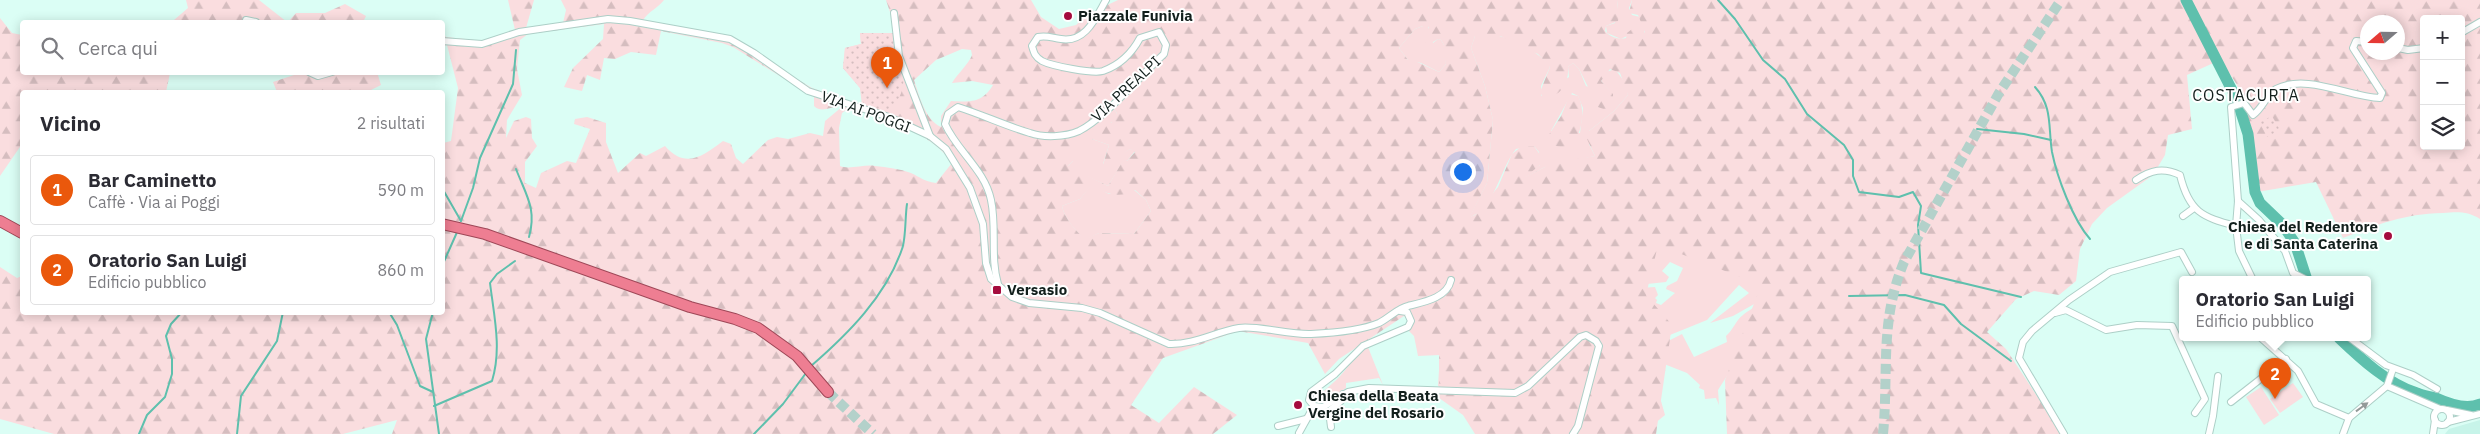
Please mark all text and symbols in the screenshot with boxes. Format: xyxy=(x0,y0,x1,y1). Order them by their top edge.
place label: Piazzale Funivia xyxy=(1078,6,1193,25)
marker: Piazzale Funivia xyxy=(1062,10,1074,22)
north arrow xyxy=(2360,15,2405,60)
map controls xyxy=(2420,15,2465,150)
button: + xyxy=(2420,15,2465,60)
search box xyxy=(20,20,445,75)
icon: search xyxy=(38,34,66,62)
text: Cerca qui xyxy=(78,36,158,60)
pin: 1 xyxy=(871,47,903,88)
street label: VIA PREALPI xyxy=(1087,52,1164,126)
button: − xyxy=(2420,60,2465,105)
district label: COSTACURTA xyxy=(2192,85,2300,105)
street label: VIA AI POGGI xyxy=(819,87,914,137)
button: layers xyxy=(2420,105,2465,150)
text: Vicino xyxy=(40,109,101,137)
text: 2 risultati xyxy=(357,113,425,133)
your location xyxy=(1450,159,1476,185)
text: Bar Caminetto xyxy=(88,168,216,192)
text: 1 xyxy=(52,180,62,200)
text: 590 m xyxy=(377,180,424,200)
text: Caffè · Via ai Poggi xyxy=(88,192,220,212)
place label: Chiesa del Redentore e di Santa Caterina xyxy=(2228,217,2378,253)
marker: Chiesa del Redentore e di Santa Caterina xyxy=(2382,230,2394,242)
text: Oratorio San Luigi xyxy=(88,248,247,272)
text: 2 xyxy=(52,260,62,280)
text: 860 m xyxy=(377,260,424,280)
text: Edificio pubblico xyxy=(88,272,207,292)
popup xyxy=(2179,276,2371,341)
place label: Versasio xyxy=(1007,280,1067,299)
marker: Versasio xyxy=(991,284,1003,296)
text: Oratorio San Luigi xyxy=(2195,287,2355,311)
text: Edificio pubblico xyxy=(2195,311,2314,331)
pin: 2 xyxy=(2259,358,2291,399)
place label: Chiesa della Beata Vergine del Rosario xyxy=(1308,386,1444,422)
marker: Chiesa della Beata Vergine del Rosario xyxy=(1292,399,1304,411)
one-way arrow xyxy=(2355,402,2368,413)

